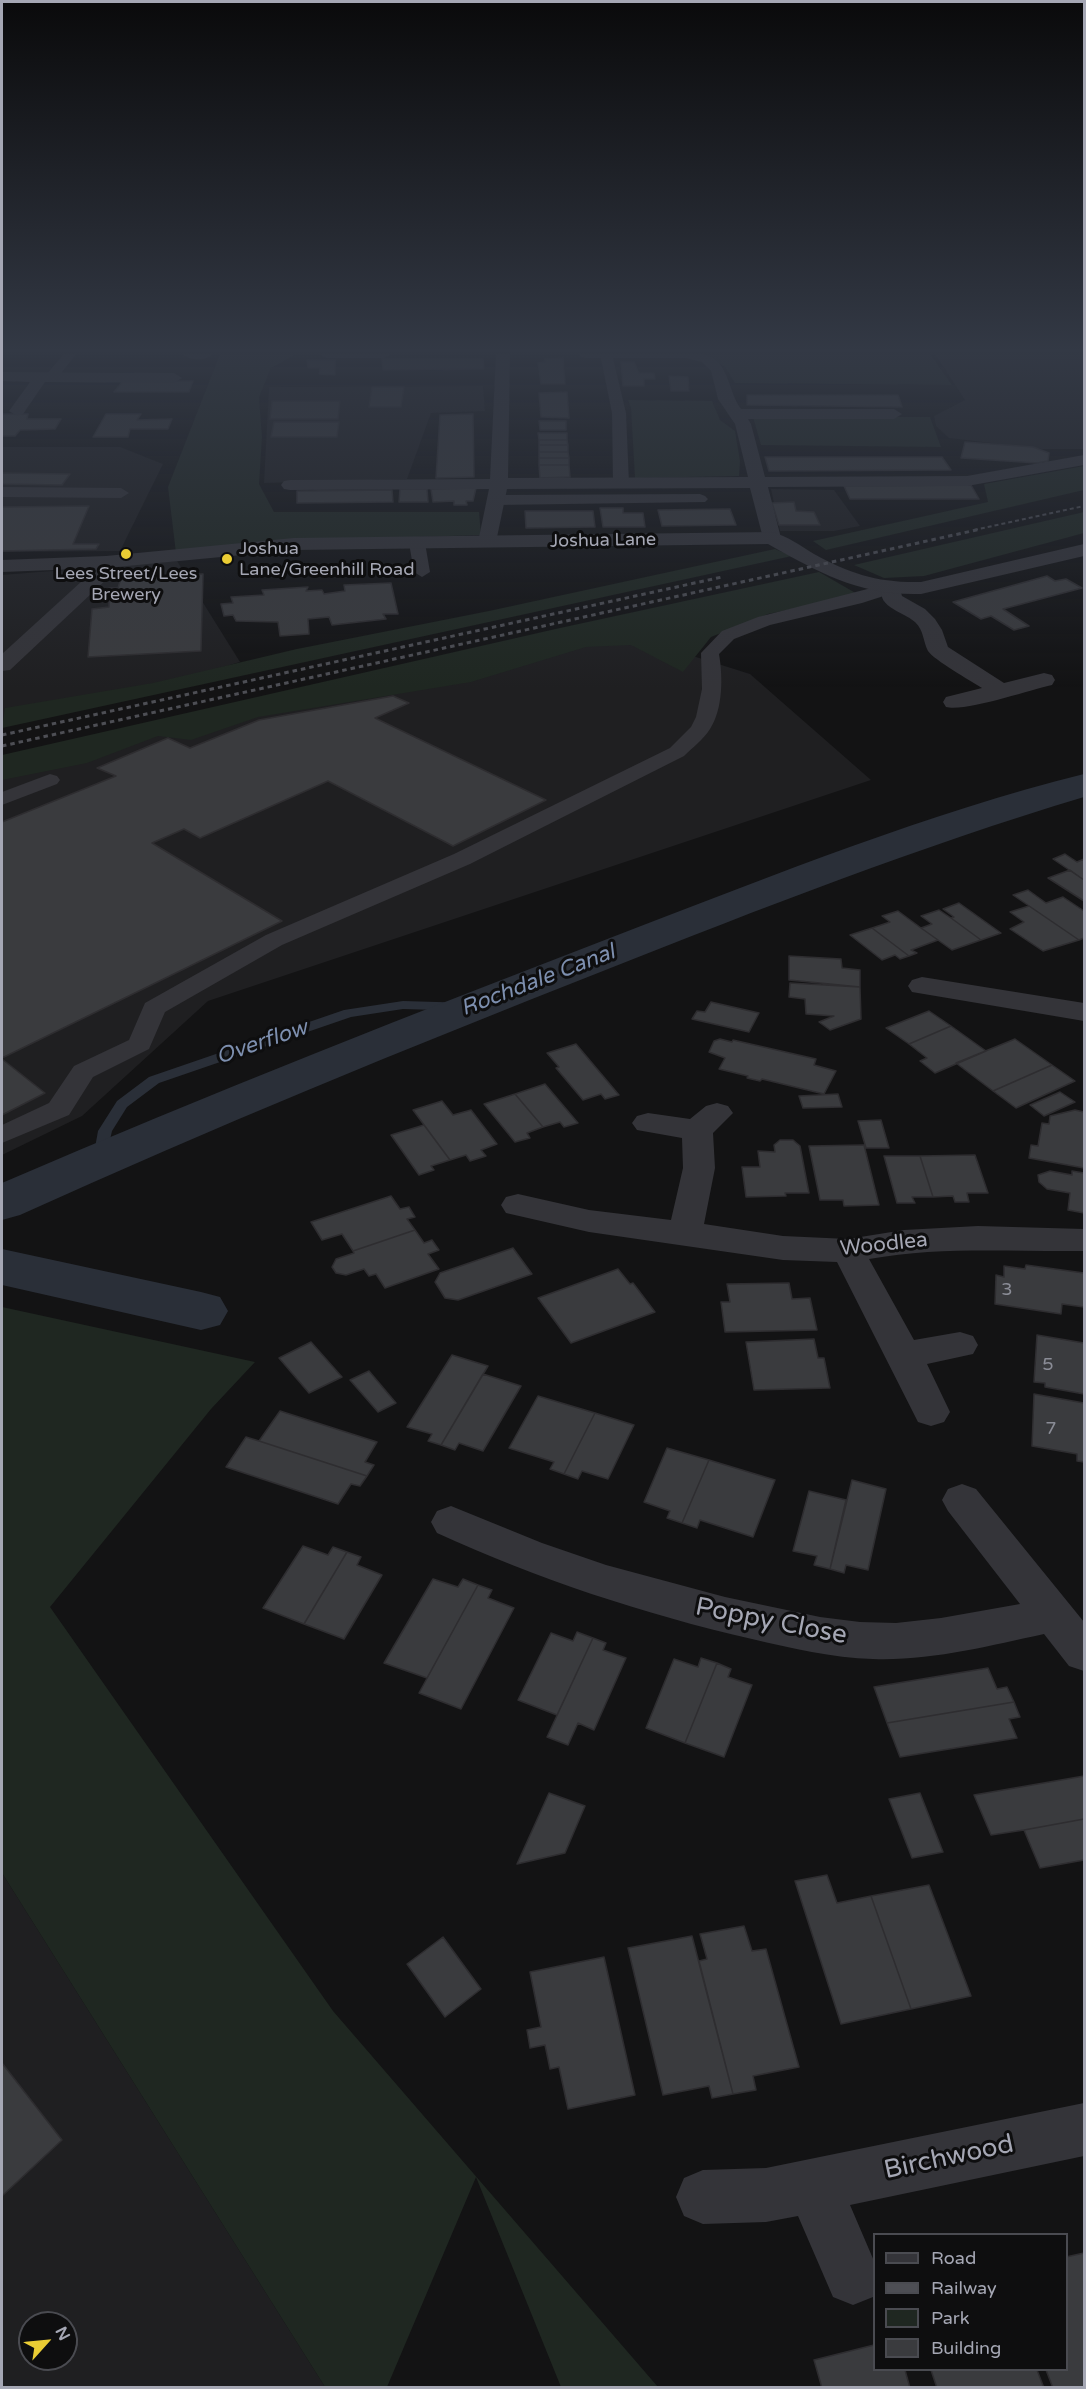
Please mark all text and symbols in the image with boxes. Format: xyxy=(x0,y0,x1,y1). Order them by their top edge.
street label: Joshua Lane xyxy=(550,529,656,553)
place label: Joshua Lane/Greenhill Road xyxy=(239,538,415,580)
marker: Lees Street/Lees Brewery xyxy=(119,547,133,561)
marker: Joshua Lane/Greenhill Road xyxy=(220,552,234,566)
place label: Lees Street/Lees Brewery xyxy=(55,563,197,606)
water label: Rochdale Canal xyxy=(457,939,619,1023)
water label: Overflow xyxy=(213,1015,311,1071)
street label: Woodlea xyxy=(839,1228,929,1262)
house number: 3 xyxy=(1001,1279,1013,1301)
house number: 5 xyxy=(1042,1354,1054,1376)
house number: 7 xyxy=(1045,1418,1057,1440)
street label: Poppy Close xyxy=(693,1592,849,1652)
street label: Birchwood xyxy=(881,2129,1017,2187)
legend xyxy=(873,2233,1068,2371)
text: Road xyxy=(931,2247,976,2269)
text: Railway xyxy=(931,2277,997,2299)
text: Park xyxy=(931,2307,969,2329)
north arrow xyxy=(18,2311,78,2371)
text: N xyxy=(50,2323,74,2344)
text: Building xyxy=(931,2337,1001,2359)

